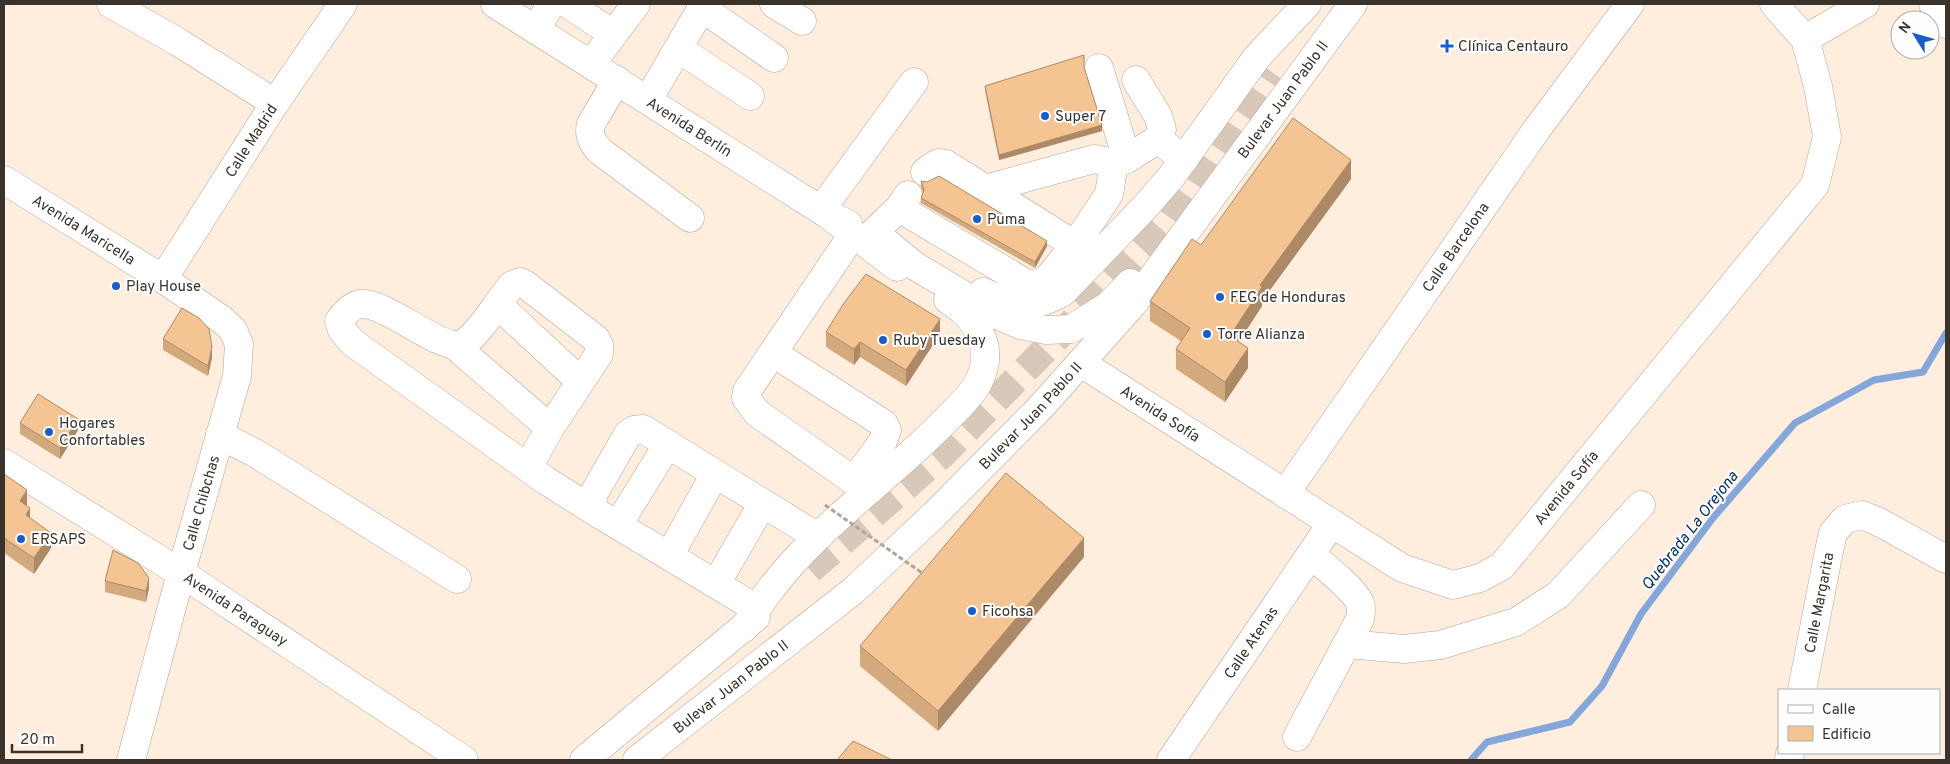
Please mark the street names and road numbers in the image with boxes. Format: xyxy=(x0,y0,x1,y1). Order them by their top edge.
street label: Bulevar Juan Pablo II xyxy=(1235,38,1334,163)
street label: Avenida Berlín xyxy=(642,94,735,162)
street label: Calle Madrid xyxy=(222,101,283,182)
street label: Avenida Maricella xyxy=(28,192,138,270)
street label: Calle Barcelona xyxy=(1419,199,1494,297)
street label: Bulevar Juan Pablo II xyxy=(976,359,1087,474)
street label: Avenida Sofía xyxy=(1116,382,1203,447)
street label: Avenida Sofía xyxy=(1531,447,1604,530)
street label: Calle Chibchas xyxy=(180,453,225,553)
street label: Calle Margarita xyxy=(1801,551,1839,655)
street label: Avenida Paraguay xyxy=(179,569,291,652)
street label: Calle Atenas xyxy=(1221,603,1283,683)
street label: Bulevar Juan Pablo II xyxy=(670,637,793,739)

